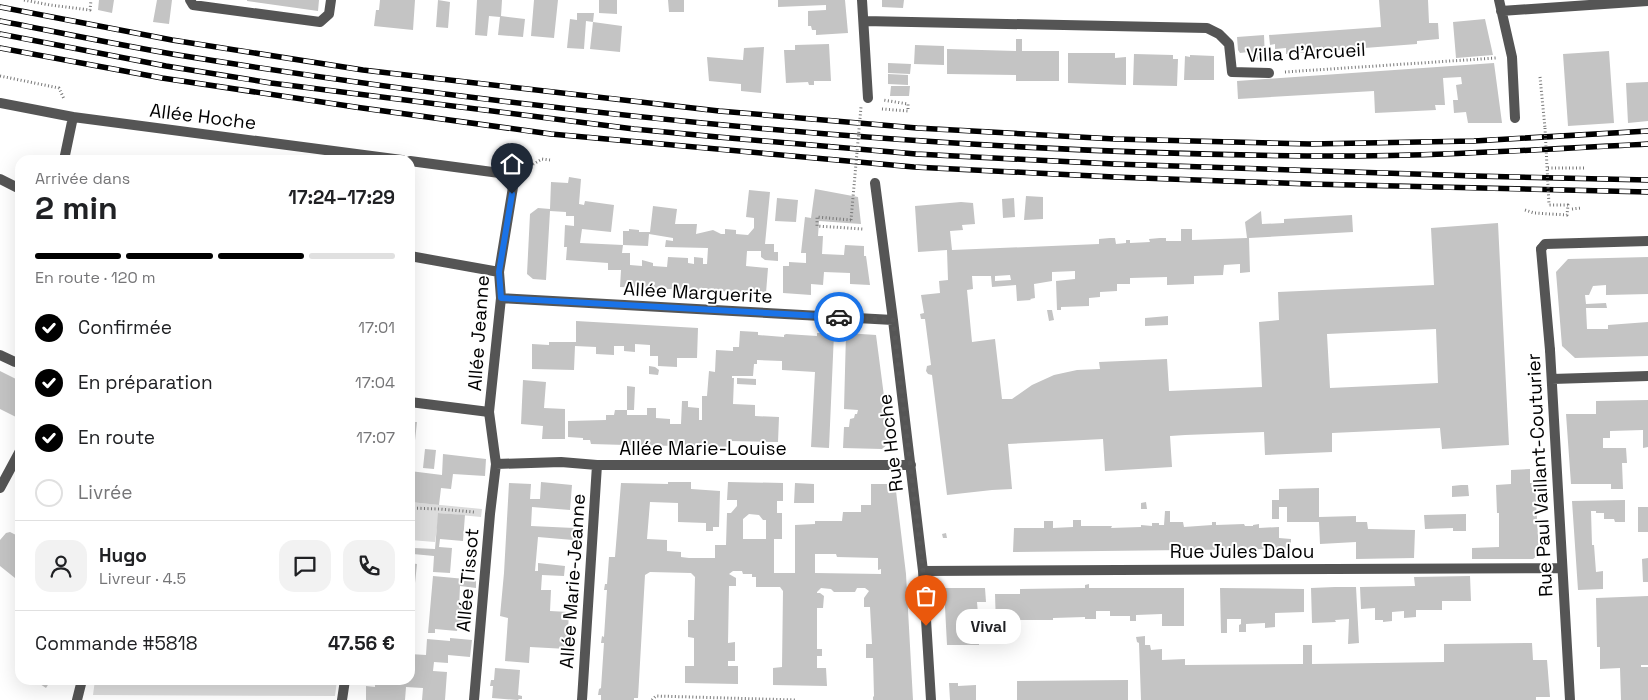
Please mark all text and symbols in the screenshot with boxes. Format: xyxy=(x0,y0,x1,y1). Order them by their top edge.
street label: Villa d'Arcueil xyxy=(1246,37,1366,68)
street label: Allée Hoche xyxy=(148,98,258,135)
pin xyxy=(491,143,533,194)
icon: home xyxy=(498,150,526,178)
text: Arrivée dans xyxy=(35,168,130,189)
text: 17:24–17:29 xyxy=(288,185,395,210)
text: 2 min xyxy=(35,188,118,228)
text: En route · 120 m xyxy=(35,267,156,288)
street label: Allée Jeanne xyxy=(462,274,495,392)
street label: Allée Marguerite xyxy=(623,276,773,309)
courier xyxy=(814,292,864,342)
icon: car xyxy=(825,303,853,331)
icon: check xyxy=(35,314,63,342)
text: Confirmée xyxy=(78,315,172,340)
text: 17:01 xyxy=(358,317,395,338)
street label: Rue Paul Vaillant-Couturier xyxy=(1521,352,1558,597)
icon: check xyxy=(35,369,63,397)
text: En préparation xyxy=(78,370,213,395)
text: 17:04 xyxy=(355,372,395,393)
street label: Rue Hoche xyxy=(872,393,909,493)
icon: check xyxy=(35,424,63,452)
text: En route xyxy=(78,425,155,450)
text: 17:07 xyxy=(356,427,395,448)
street label: Allée Marie-Louise xyxy=(619,436,787,461)
text: Livrée xyxy=(78,480,133,505)
street label: Allée Marie-Jeanne xyxy=(554,493,591,669)
street label: Allée Tissot xyxy=(451,527,484,633)
street label: Rue Jules Dalou xyxy=(1170,539,1314,564)
button: person xyxy=(35,540,87,592)
button: chat xyxy=(279,540,331,592)
button: phone xyxy=(343,540,395,592)
text: Hugo xyxy=(99,543,147,568)
text: Livreur · 4.5 xyxy=(99,568,186,589)
pin xyxy=(905,575,947,626)
icon: bag xyxy=(912,582,940,610)
callout: Vival xyxy=(956,608,1021,644)
text: Vival xyxy=(970,616,1007,637)
text: Commande #5818 xyxy=(35,631,198,656)
text: 47.56 € xyxy=(328,631,395,656)

